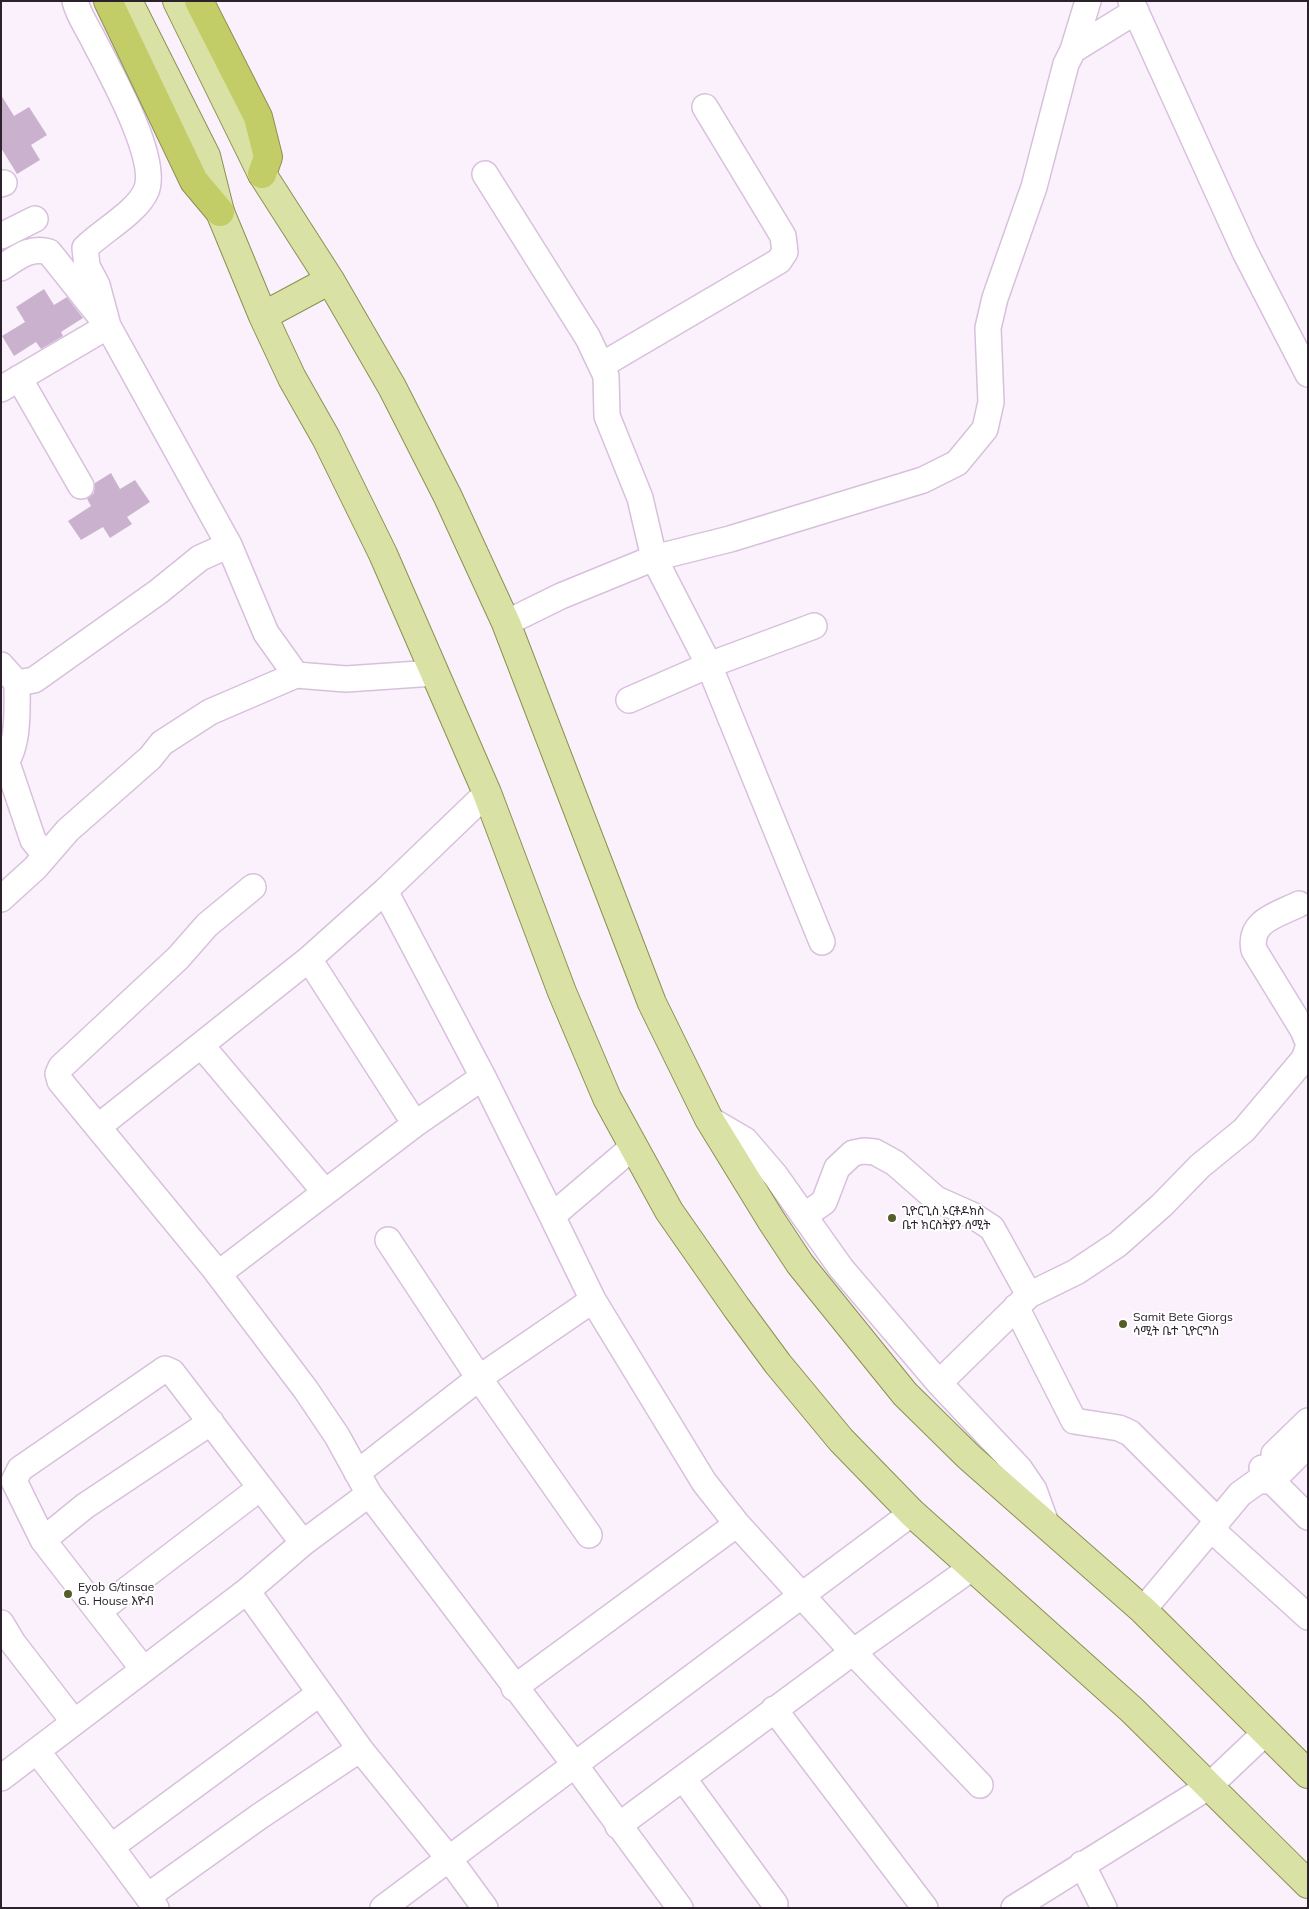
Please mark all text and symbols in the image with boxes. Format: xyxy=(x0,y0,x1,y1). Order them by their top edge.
place label: ጊዮርጊስ ኦርቶዶክስ ቤተ ክርስትያን ሰሚት xyxy=(902,1204,991,1232)
marker: ጊዮርጊስ ኦርቶዶክስ ቤተ ክርስትያን ሰሚት xyxy=(886,1212,898,1224)
place label: Samit Bete Giorgs ሳሚት ቤተ ጊዮርግስ xyxy=(1133,1310,1233,1338)
marker: Samit Bete Giorgs ሳሚት ቤተ ጊዮርግስ xyxy=(1117,1318,1129,1330)
place label: Eyob G/tinsae G. House እዮብ xyxy=(78,1580,154,1608)
marker: Eyob G/tinsae G. House እዮብ xyxy=(62,1588,74,1600)

